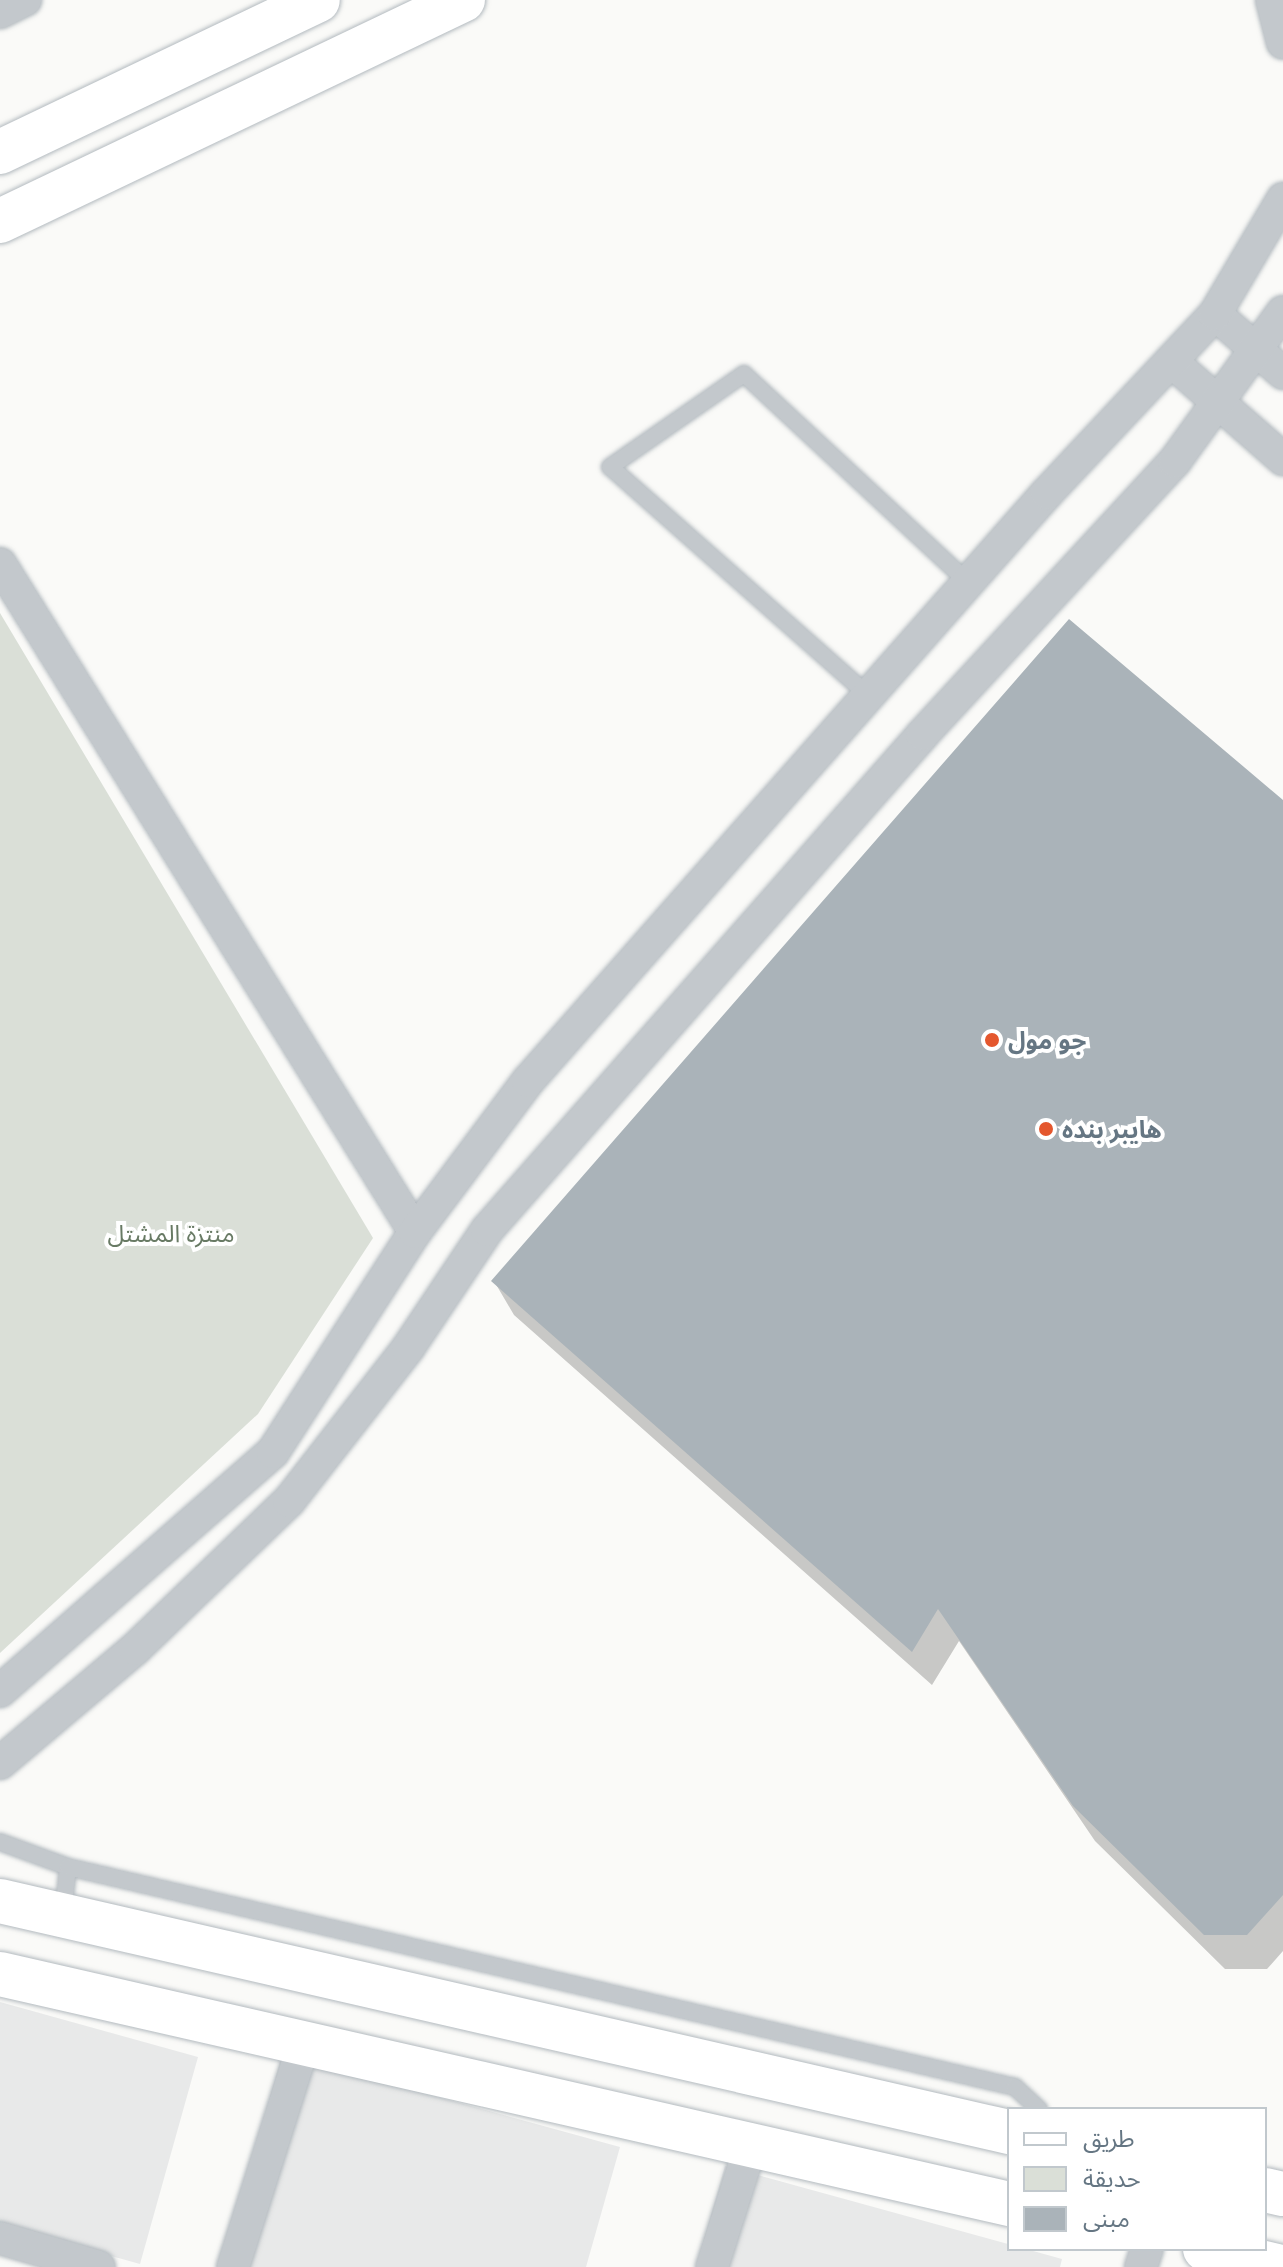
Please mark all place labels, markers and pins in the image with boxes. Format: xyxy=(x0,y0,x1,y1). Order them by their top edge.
place label: جو مول xyxy=(1008,1026,1086,1054)
marker: جو مول xyxy=(983,1031,1001,1049)
place label: هايبر بنده xyxy=(1062,1115,1162,1143)
marker: هايبر بنده xyxy=(1037,1120,1055,1138)

